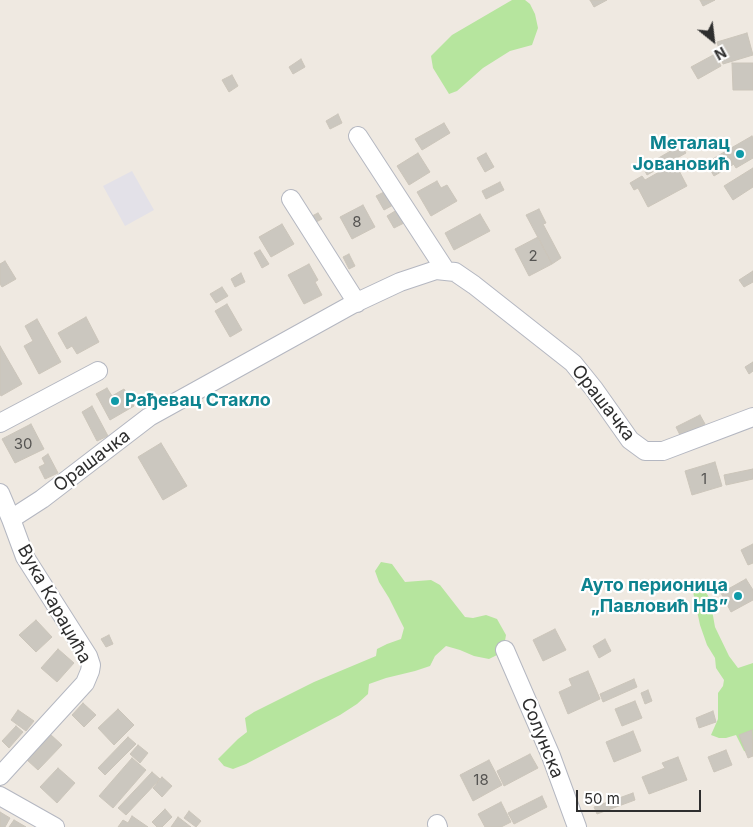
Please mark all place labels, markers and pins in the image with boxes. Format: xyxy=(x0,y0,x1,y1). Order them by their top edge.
place label: Металац Јовановић xyxy=(633,133,730,176)
marker: Металац Јовановић xyxy=(734,148,746,160)
place label: Рађевац Стакло xyxy=(125,390,271,412)
marker: Рађевац Стакло xyxy=(109,395,121,407)
place label: Ауто перионица „Павловић НВ” xyxy=(581,575,728,618)
marker: Ауто перионица „Павловић НВ” xyxy=(732,590,744,602)

